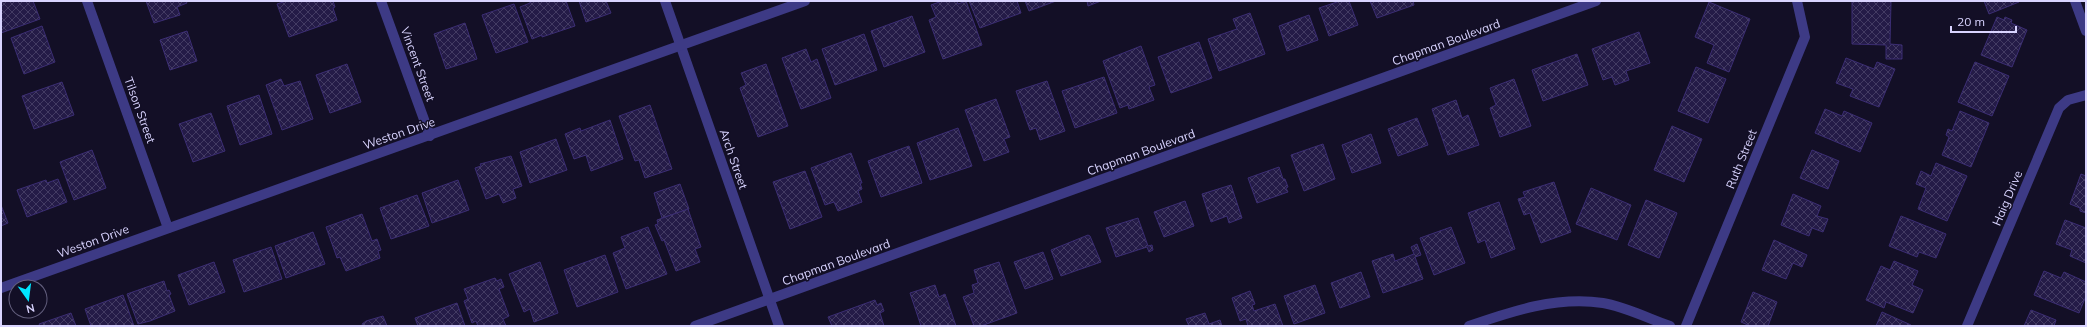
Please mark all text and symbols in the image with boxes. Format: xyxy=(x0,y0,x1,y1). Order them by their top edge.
scale bar xyxy=(1951,8,2016,34)
text: 20 m xyxy=(1957,14,1985,29)
street label: Chapman Boulevard xyxy=(1390,16,1502,68)
street label: Vincent Street xyxy=(398,25,438,103)
street label: Tilson Street xyxy=(121,75,159,145)
street label: Weston Drive xyxy=(361,114,437,152)
street label: Chapman Boulevard xyxy=(1085,126,1197,178)
street label: Arch Street xyxy=(717,127,751,191)
street label: Ruth Street xyxy=(1722,127,1760,191)
street label: Haig Drive xyxy=(1989,168,2025,228)
street label: Weston Drive xyxy=(55,221,131,261)
street label: Chapman Boulevard xyxy=(780,236,892,288)
north arrow xyxy=(8,279,48,319)
text: N xyxy=(25,301,36,317)

